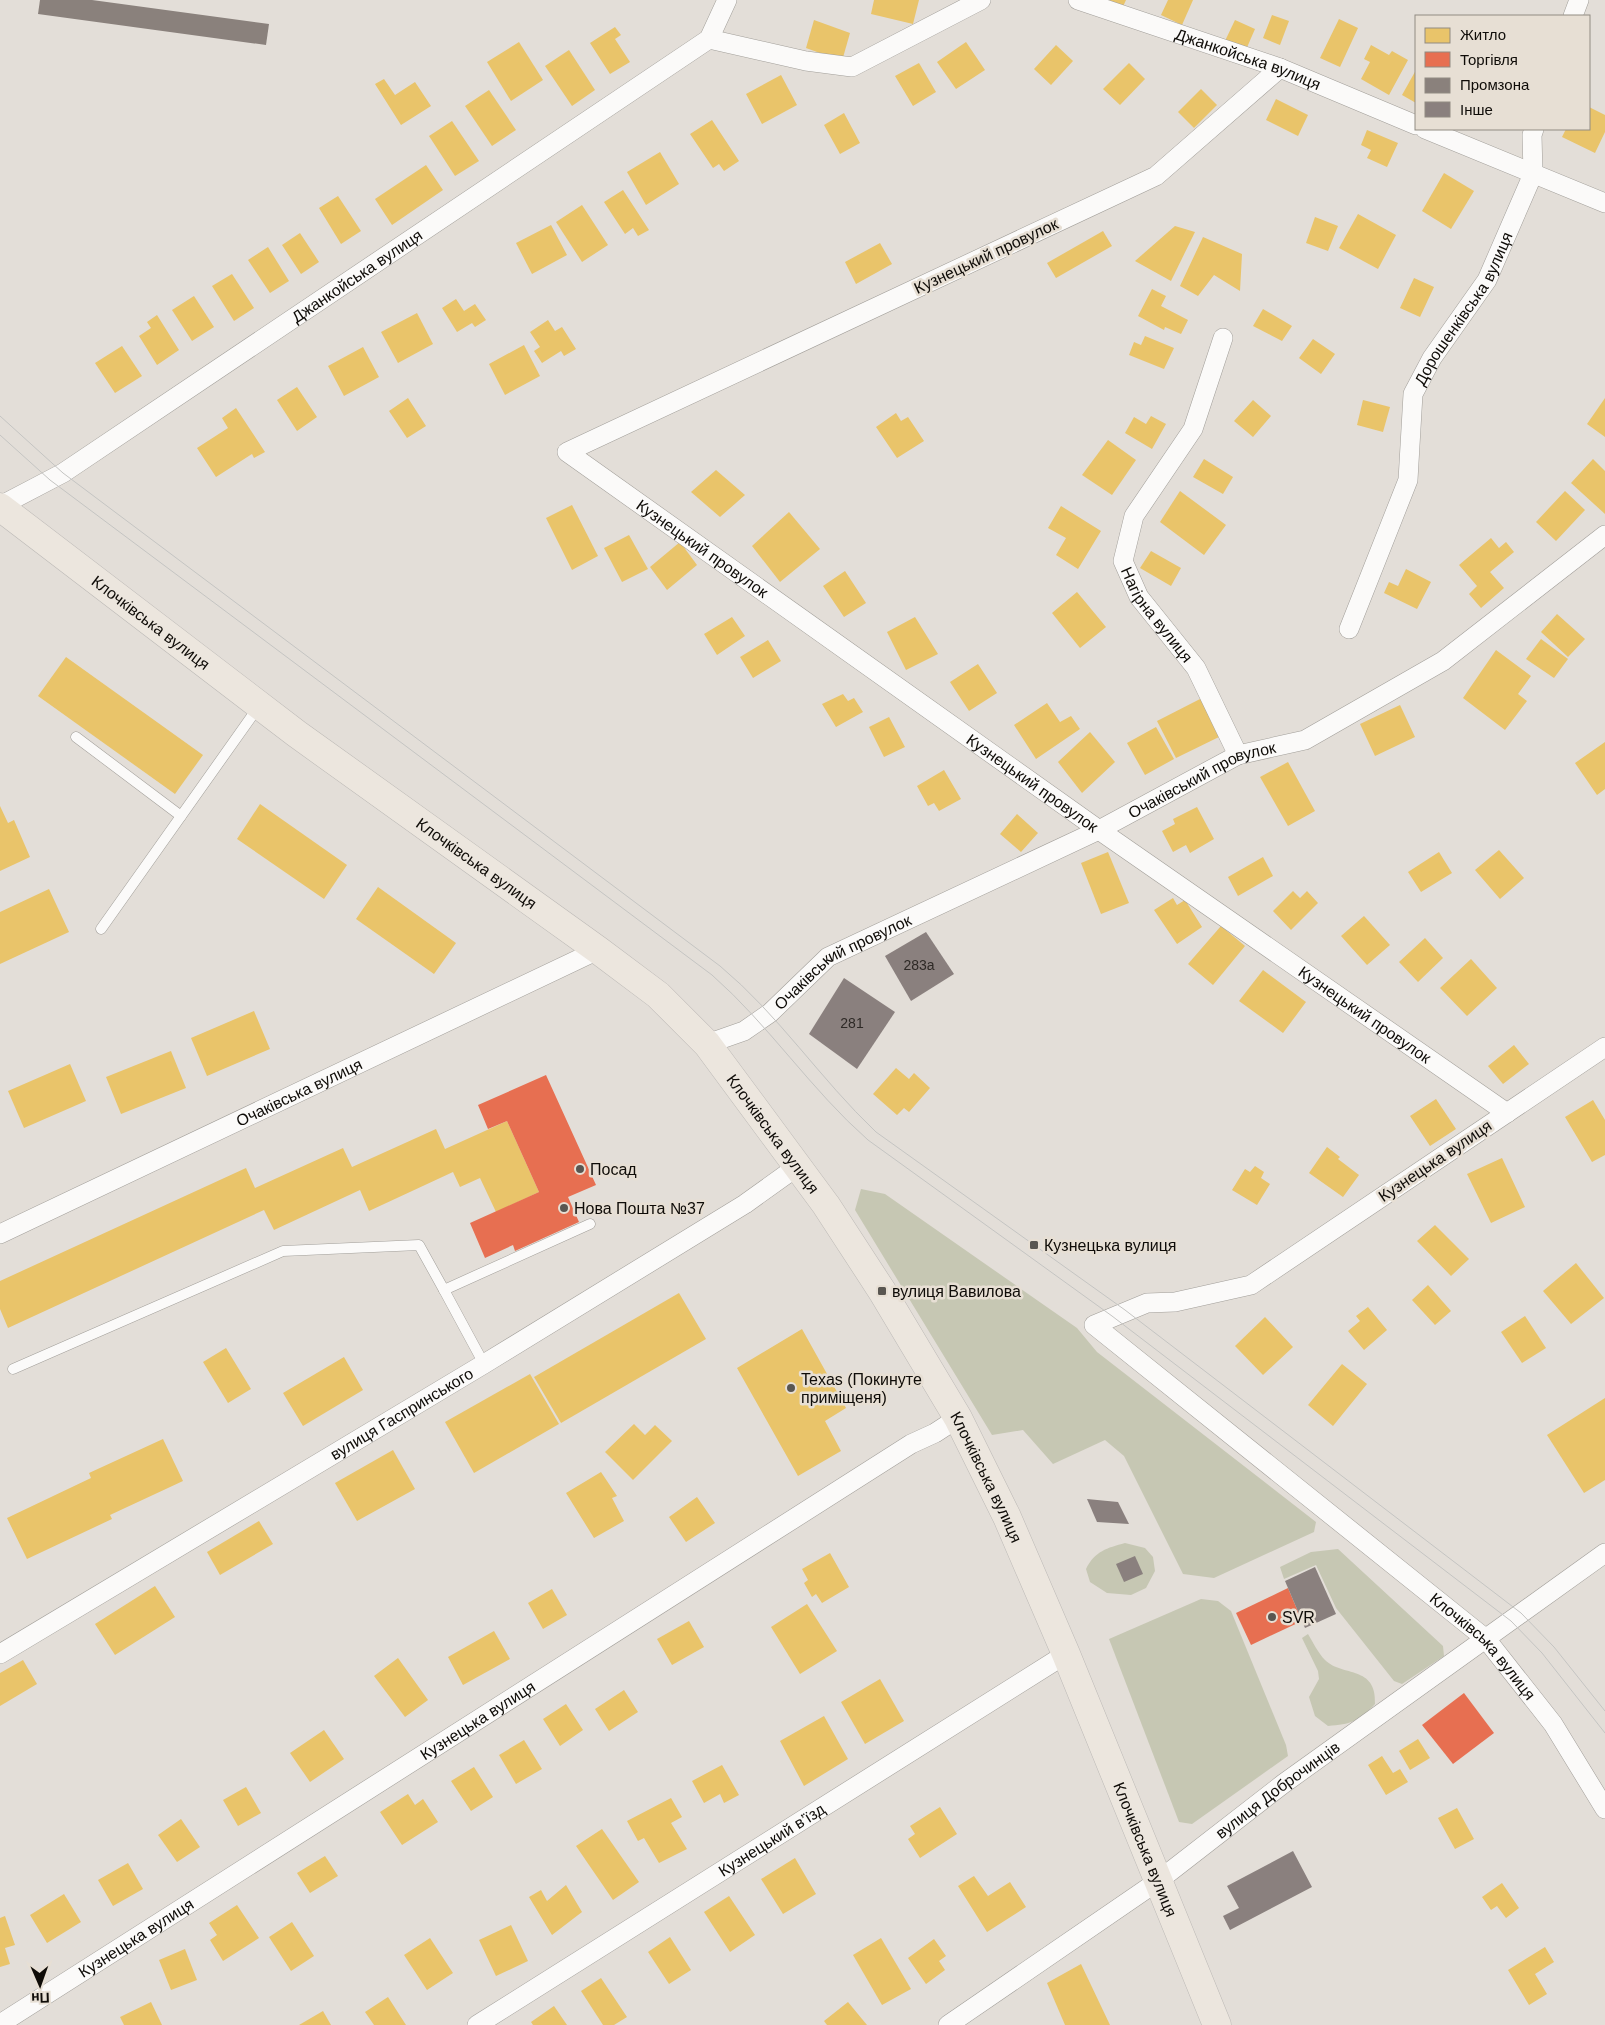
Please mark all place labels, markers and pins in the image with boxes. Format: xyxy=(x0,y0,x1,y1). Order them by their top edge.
place label: Посад xyxy=(590,1161,637,1178)
marker: Посад xyxy=(574,1163,586,1175)
place label: Нова Пошта №37 xyxy=(574,1200,705,1217)
marker: Нова Пошта №37 xyxy=(558,1202,570,1214)
place label: Кузнецька вулиця xyxy=(1044,1237,1176,1254)
marker: Кузнецька вулиця xyxy=(1028,1239,1040,1251)
place label: вулиця Вавилова xyxy=(892,1283,1021,1300)
marker: вулиця Вавилова xyxy=(876,1285,888,1297)
place label: Texas (Покинуте приміщеня) xyxy=(801,1371,922,1406)
marker: Texas (Покинуте приміщеня) xyxy=(785,1382,797,1394)
place label: SVR xyxy=(1282,1609,1315,1626)
marker: SVR xyxy=(1266,1611,1278,1623)

